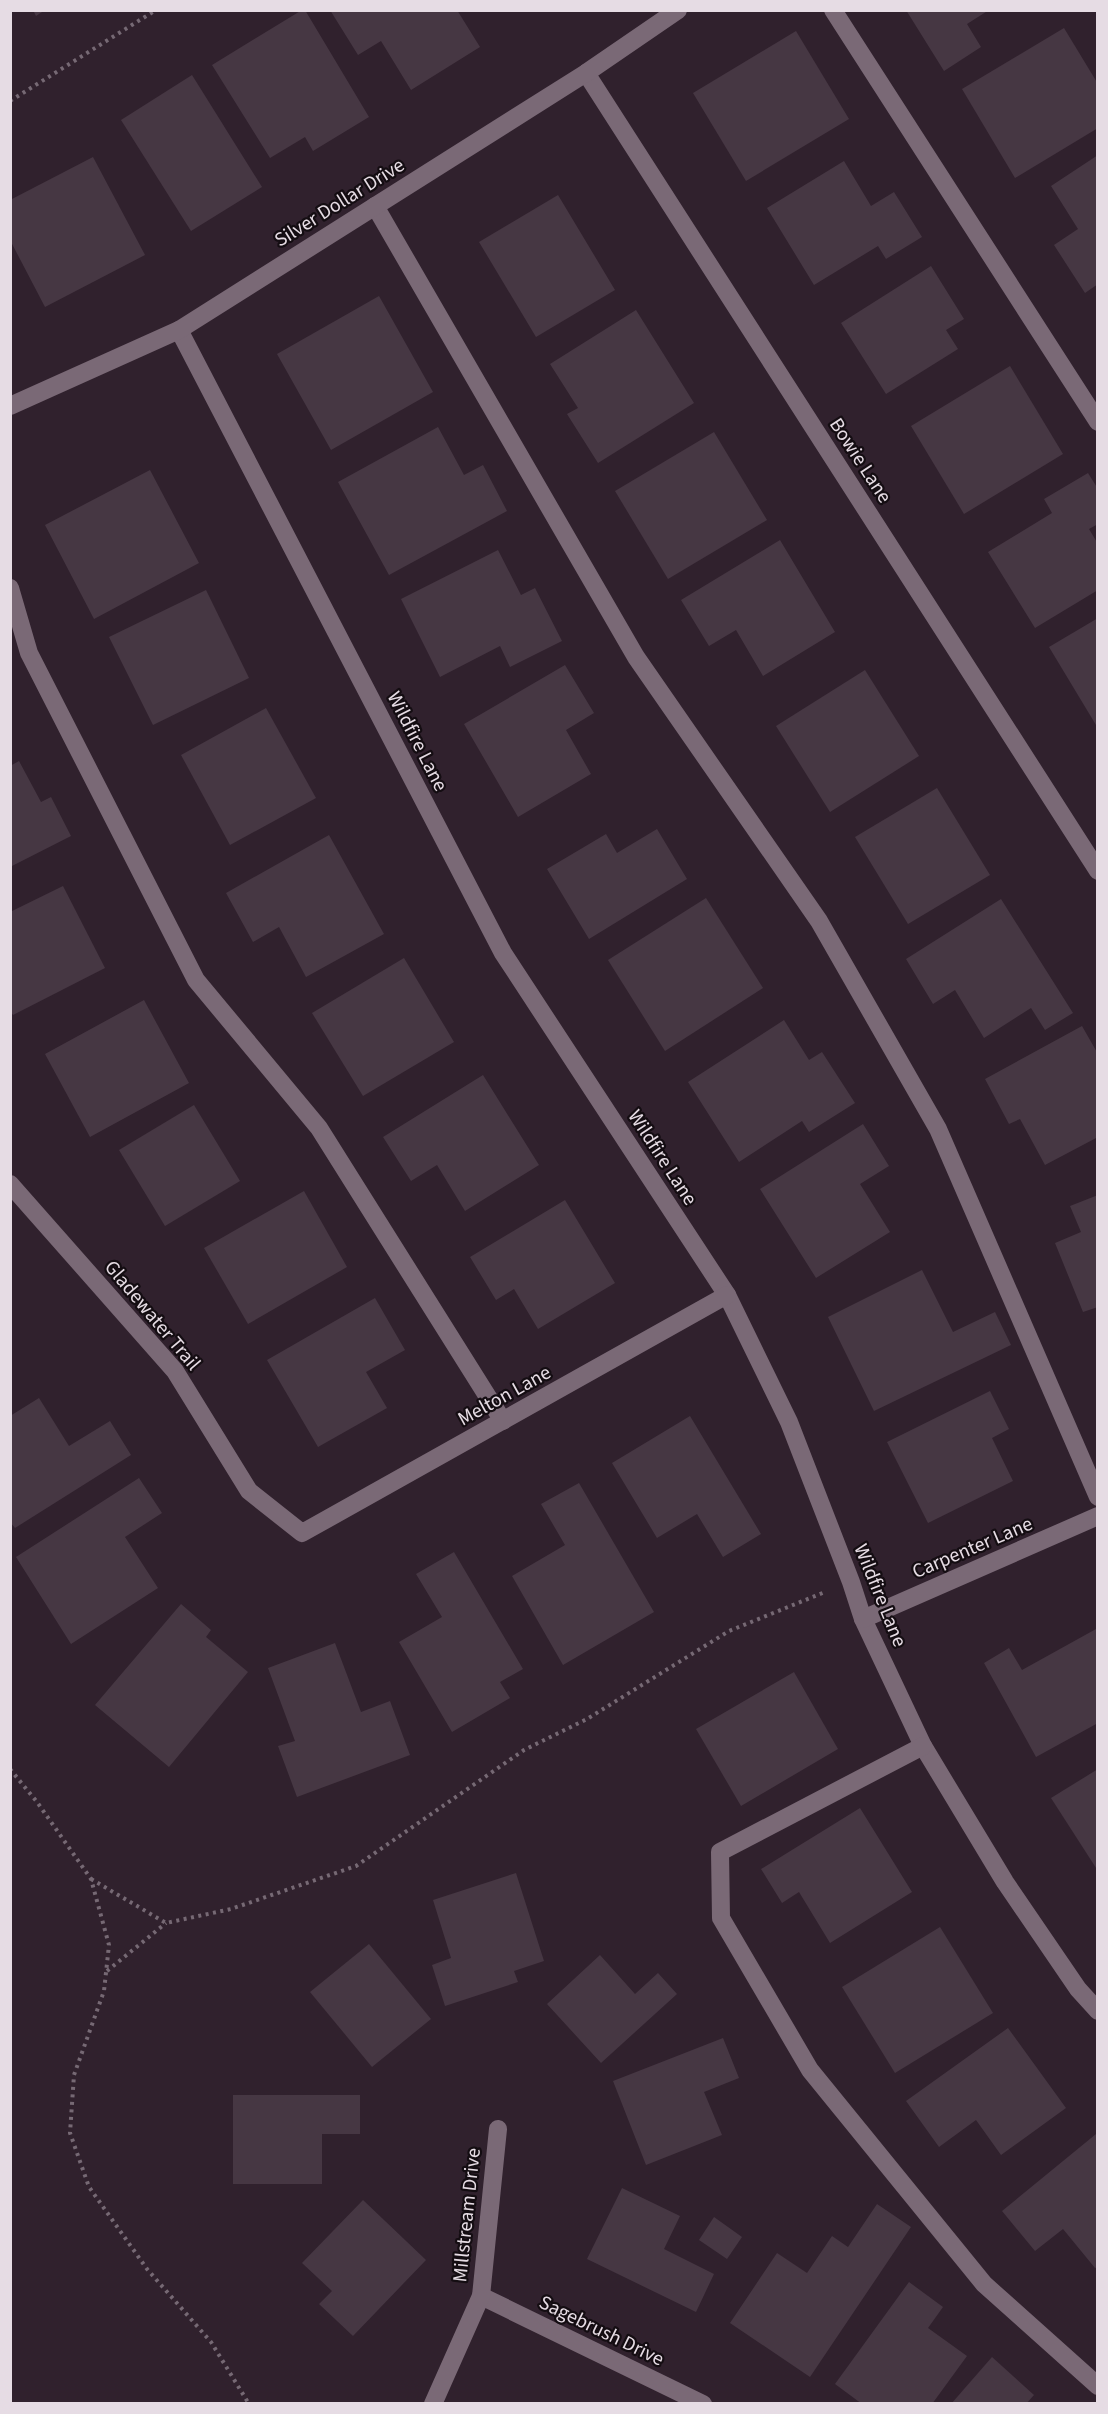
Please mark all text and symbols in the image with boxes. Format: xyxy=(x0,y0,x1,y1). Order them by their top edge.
street label: Silver Dollar Drive xyxy=(269,152,410,254)
street label: Bowie Lane xyxy=(822,412,898,509)
street label: Wildfire Lane xyxy=(380,687,454,796)
street label: Wildfire Lane xyxy=(621,1104,704,1211)
street label: Gladewater Trail xyxy=(98,1254,207,1377)
street label: Melton Lane xyxy=(453,1359,556,1433)
street label: Carpenter Lane xyxy=(908,1510,1037,1586)
street label: Wildfire Lane xyxy=(847,1540,913,1651)
street label: Millstream Drive xyxy=(446,2147,488,2284)
street label: Sagebrush Drive xyxy=(534,2289,669,2373)

